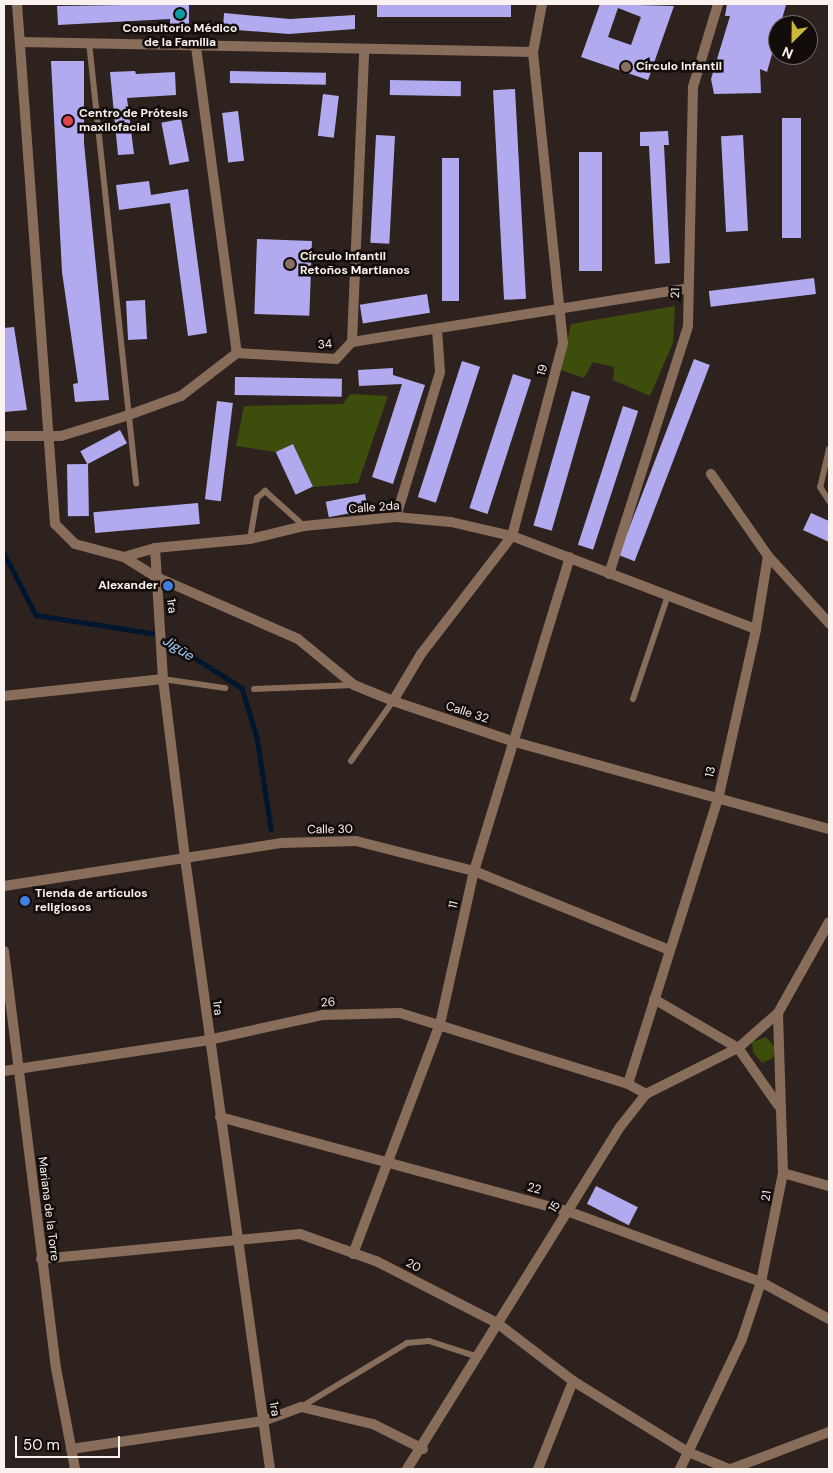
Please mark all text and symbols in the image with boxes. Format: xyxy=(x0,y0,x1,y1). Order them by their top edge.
marker: Consultorio Médico de la Familia xyxy=(174,8,186,20)
north arrow xyxy=(768,15,818,65)
place label: Consultorio Médico de la Familia xyxy=(123,22,237,50)
text: N xyxy=(779,43,796,63)
place label: Círculo Infantil xyxy=(636,60,722,74)
marker: Círculo Infantil xyxy=(620,61,632,73)
place label: Centro de Prótesis maxilofacial xyxy=(79,107,188,135)
marker: Centro de Prótesis maxilofacial xyxy=(61,114,75,128)
place label: Círculo Infantil Retoños Martianos xyxy=(300,250,410,278)
marker: Círculo Infantil Retoños Martianos xyxy=(284,258,296,270)
street label: 21 xyxy=(669,288,683,298)
street label: 34 xyxy=(317,337,333,353)
street label: 19 xyxy=(535,363,551,377)
street label: Calle 2da xyxy=(348,499,400,517)
place label: Alexander xyxy=(98,579,158,593)
marker: Alexander xyxy=(162,580,174,592)
street label: 1ra xyxy=(163,598,179,614)
water label: Jigüe xyxy=(160,632,198,664)
street label: Calle 32 xyxy=(444,699,490,727)
street label: 13 xyxy=(703,765,719,779)
street label: Calle 30 xyxy=(307,822,353,838)
place label: Tienda de artículos religiosos xyxy=(35,887,148,915)
marker: Tienda de artículos religiosos xyxy=(19,895,31,907)
street label: 11 xyxy=(446,900,462,910)
street label: 26 xyxy=(320,995,336,1011)
street label: 1ra xyxy=(209,1000,225,1016)
street label: Mariana de la Torre xyxy=(34,1156,62,1262)
street label: 22 xyxy=(525,1180,543,1198)
street label: 21 xyxy=(759,1190,775,1202)
street label: 15 xyxy=(546,1198,564,1216)
street label: 20 xyxy=(403,1256,423,1276)
street label: 1ra xyxy=(266,1401,282,1417)
scale bar xyxy=(18,1426,122,1458)
text: 50 m xyxy=(23,1435,60,1455)

